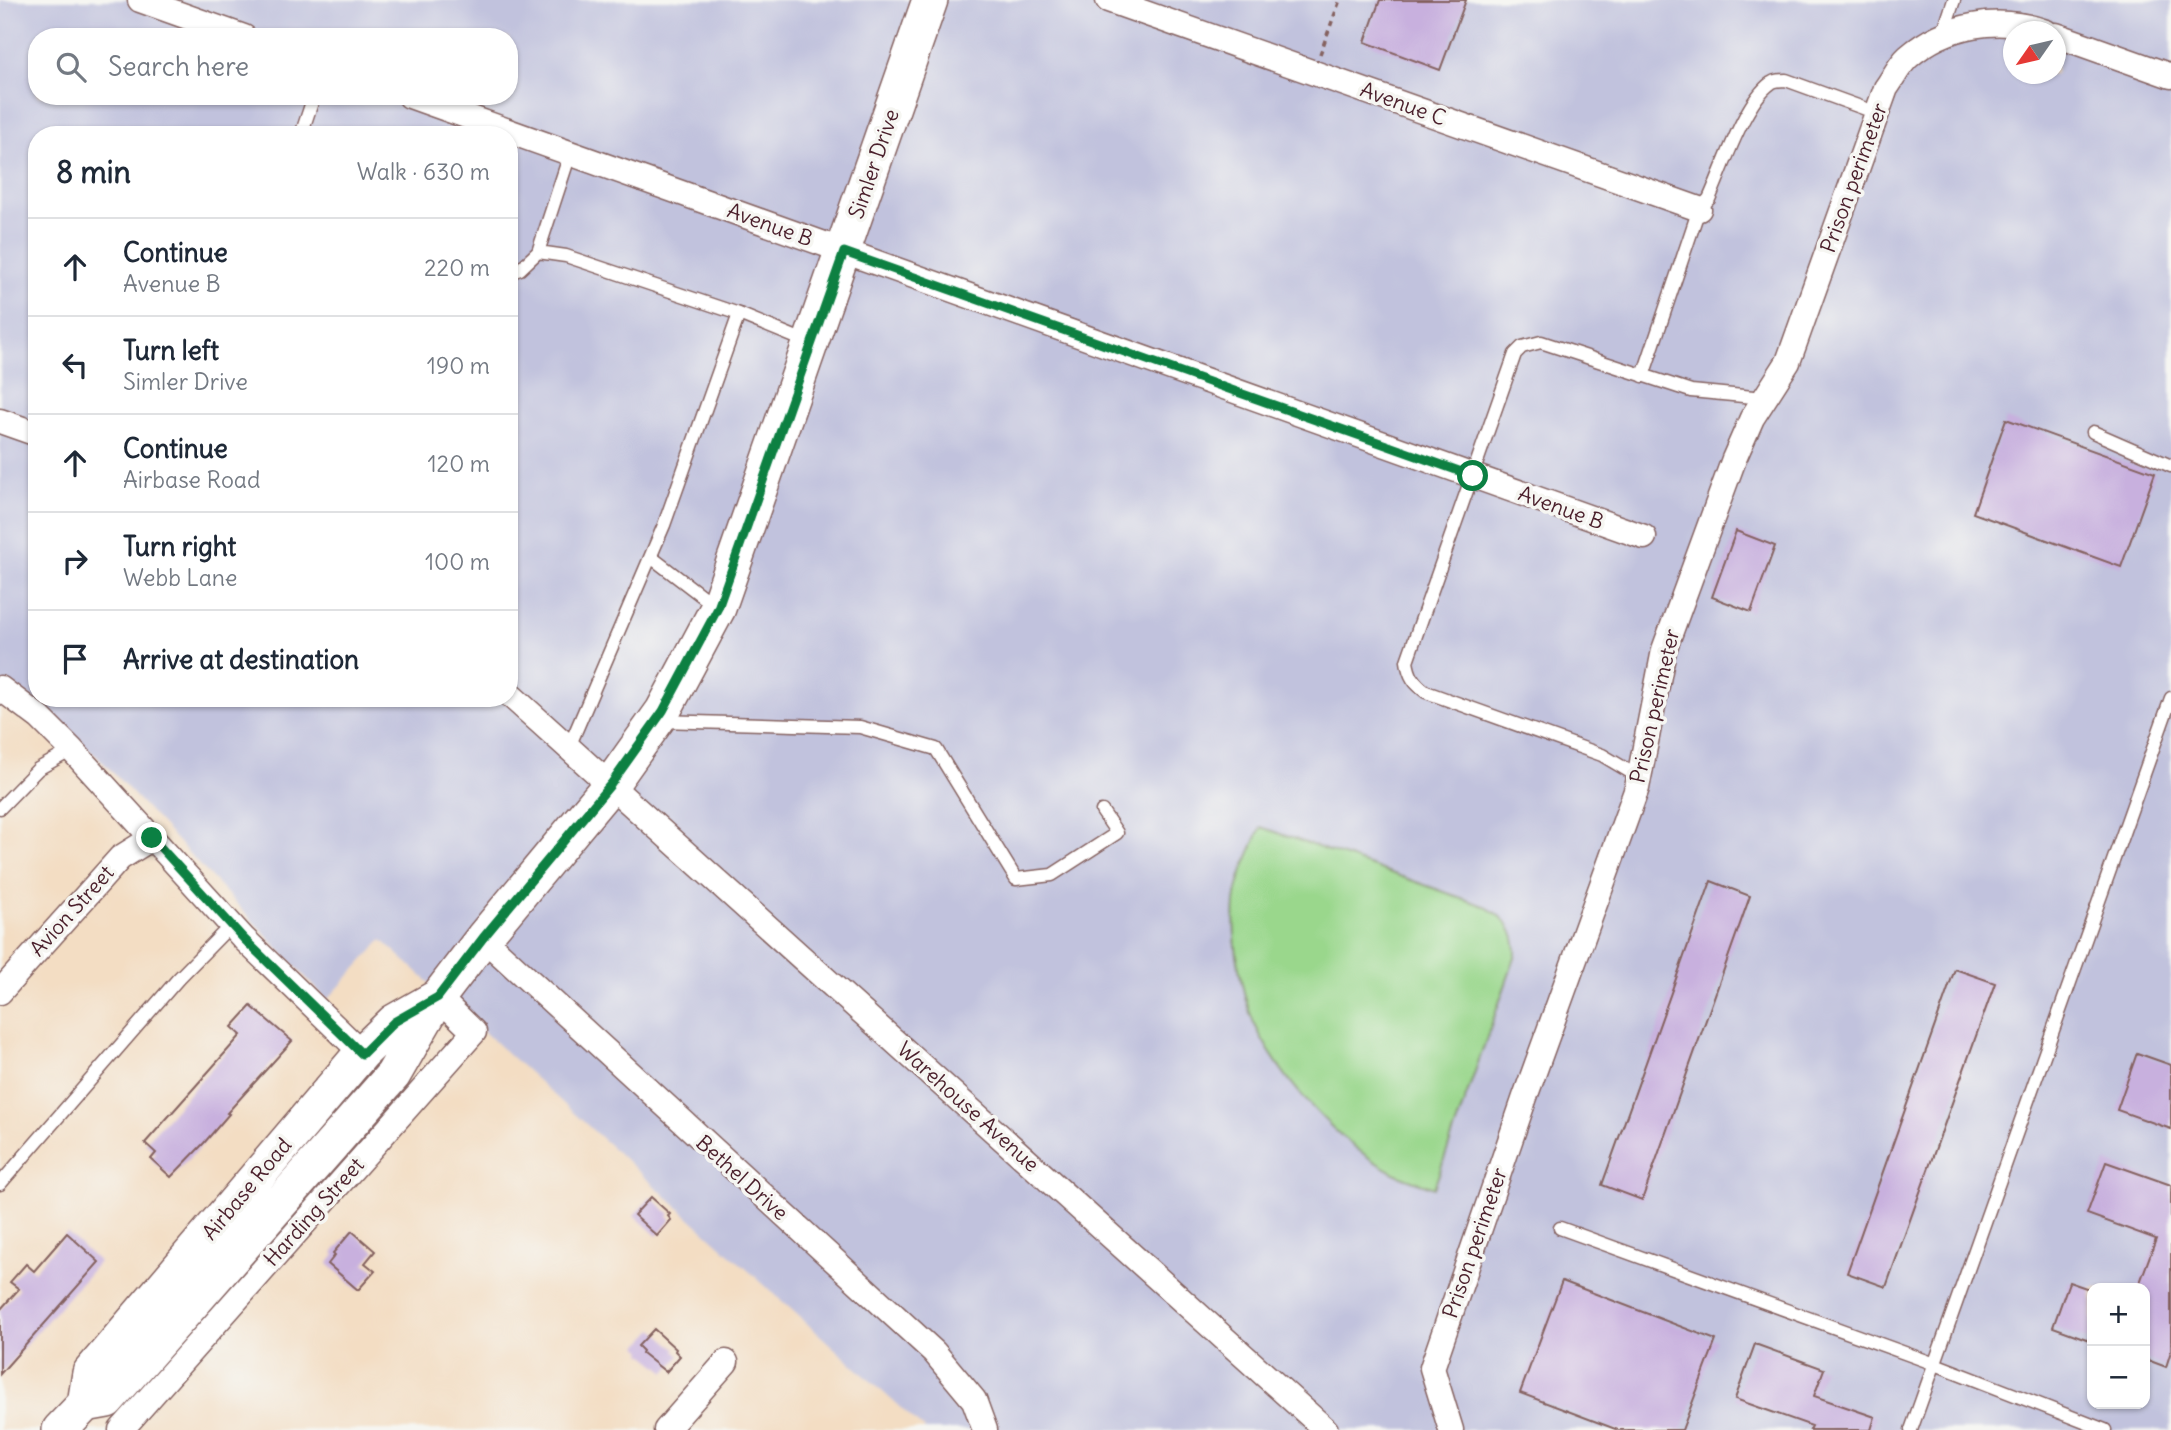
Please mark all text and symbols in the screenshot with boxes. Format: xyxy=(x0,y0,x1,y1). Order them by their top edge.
north arrow xyxy=(2003,21,2066,84)
search box xyxy=(28,28,518,105)
icon: search xyxy=(52,48,90,86)
text: Search here xyxy=(108,50,249,83)
street label: Avenue C xyxy=(1357,76,1450,132)
street label: Prison perimeter xyxy=(1814,99,1893,256)
street label: Simler Drive xyxy=(842,106,905,222)
text: 8 min xyxy=(56,153,131,191)
text: Walk · 630 m xyxy=(357,157,490,186)
street label: Avenue B xyxy=(724,197,817,252)
text: Continue xyxy=(123,236,228,269)
icon: ahead xyxy=(56,248,94,286)
text: 220 m xyxy=(424,253,490,282)
text: Avenue B xyxy=(123,269,221,298)
text: Turn left xyxy=(123,334,219,367)
icon: left xyxy=(56,346,94,384)
text: 190 m xyxy=(427,351,490,380)
text: Simler Drive xyxy=(123,367,248,396)
text: Continue xyxy=(123,432,228,465)
icon: ahead xyxy=(56,444,94,482)
text: 120 m xyxy=(427,449,490,478)
route start xyxy=(1457,460,1488,491)
text: Airbase Road xyxy=(123,465,260,494)
street label: Avenue B xyxy=(1515,480,1608,535)
text: Turn right xyxy=(123,530,236,563)
icon: right xyxy=(56,542,94,580)
text: 100 m xyxy=(425,547,490,576)
text: Webb Lane xyxy=(123,563,238,592)
street label: Prison perimeter xyxy=(1624,626,1685,786)
icon: arrive xyxy=(56,640,94,678)
text: Arrive at destination xyxy=(123,643,359,676)
route end xyxy=(136,822,167,853)
street label: Avion Street xyxy=(24,860,120,962)
street label: Warehouse Avenue xyxy=(892,1036,1045,1178)
street label: Bethel Drive xyxy=(691,1129,794,1226)
street label: Airbase Road xyxy=(196,1132,297,1245)
street label: Harding Street xyxy=(258,1152,370,1272)
street label: Prison perimeter xyxy=(1436,1164,1513,1322)
map controls xyxy=(2087,1283,2150,1409)
button: + xyxy=(2087,1283,2150,1346)
button: − xyxy=(2087,1346,2150,1409)

